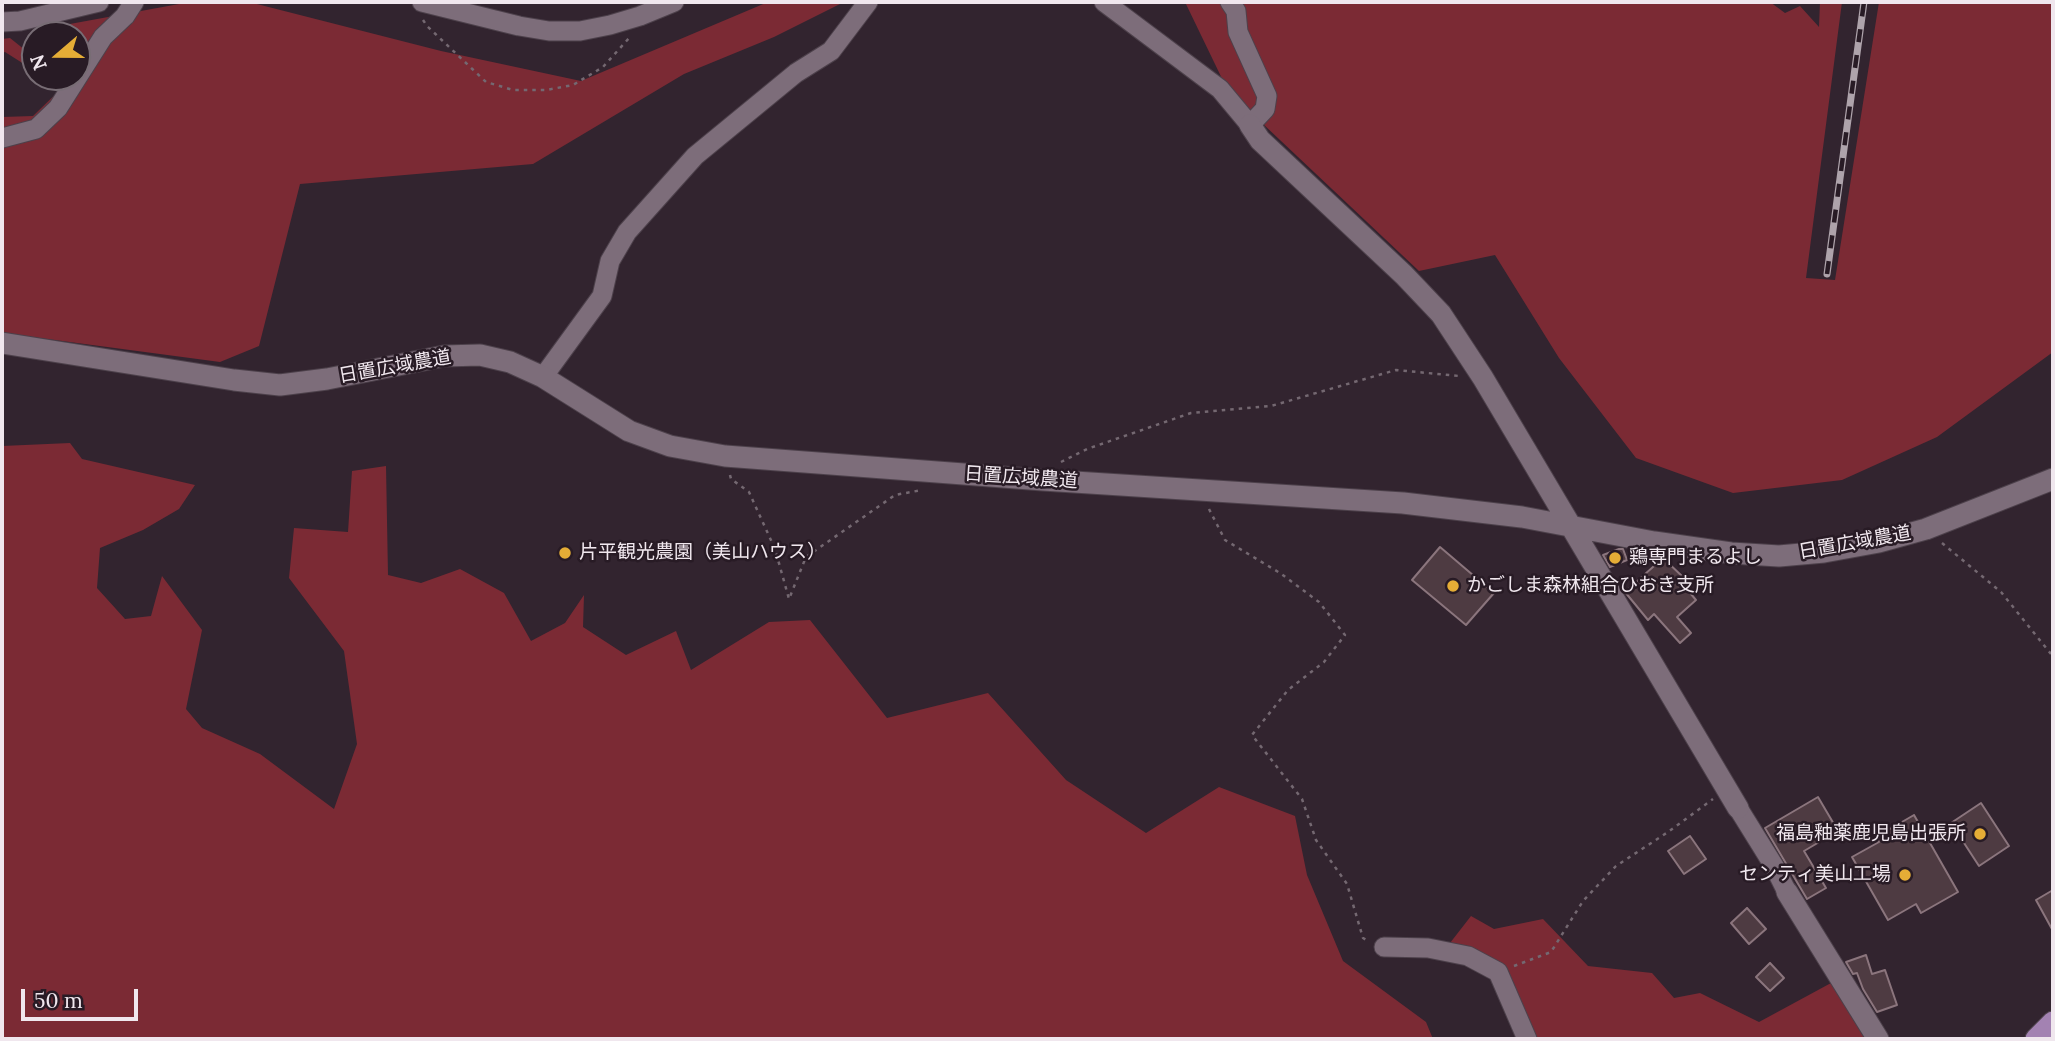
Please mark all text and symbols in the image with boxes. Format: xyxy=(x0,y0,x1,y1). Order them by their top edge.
north arrow xyxy=(21,21,91,91)
text: N xyxy=(24,51,52,74)
street label: 日置広域農道 xyxy=(337,346,453,388)
street label: 日置広域農道 xyxy=(963,463,1079,493)
street label: 日置広域農道 xyxy=(1797,522,1913,564)
place label: 片平観光農園（美山ハウス） xyxy=(579,542,826,564)
marker: 片平観光農園（美山ハウス） xyxy=(557,545,573,561)
place label: 鶏専門まるよし xyxy=(1629,547,1762,569)
marker: 鶏専門まるよし xyxy=(1607,550,1623,566)
place label: かごしま森林組合ひおき支所 xyxy=(1467,575,1714,597)
marker: かごしま森林組合ひおき支所 xyxy=(1445,578,1461,594)
place label: 福島釉薬鹿児島出張所 xyxy=(1776,823,1966,845)
marker: 福島釉薬鹿児島出張所 xyxy=(1972,826,1988,842)
place label: センティ美山工場 xyxy=(1739,864,1891,886)
marker: センティ美山工場 xyxy=(1897,867,1913,883)
scale bar xyxy=(24,974,142,1018)
text: 50 m xyxy=(34,987,83,1014)

